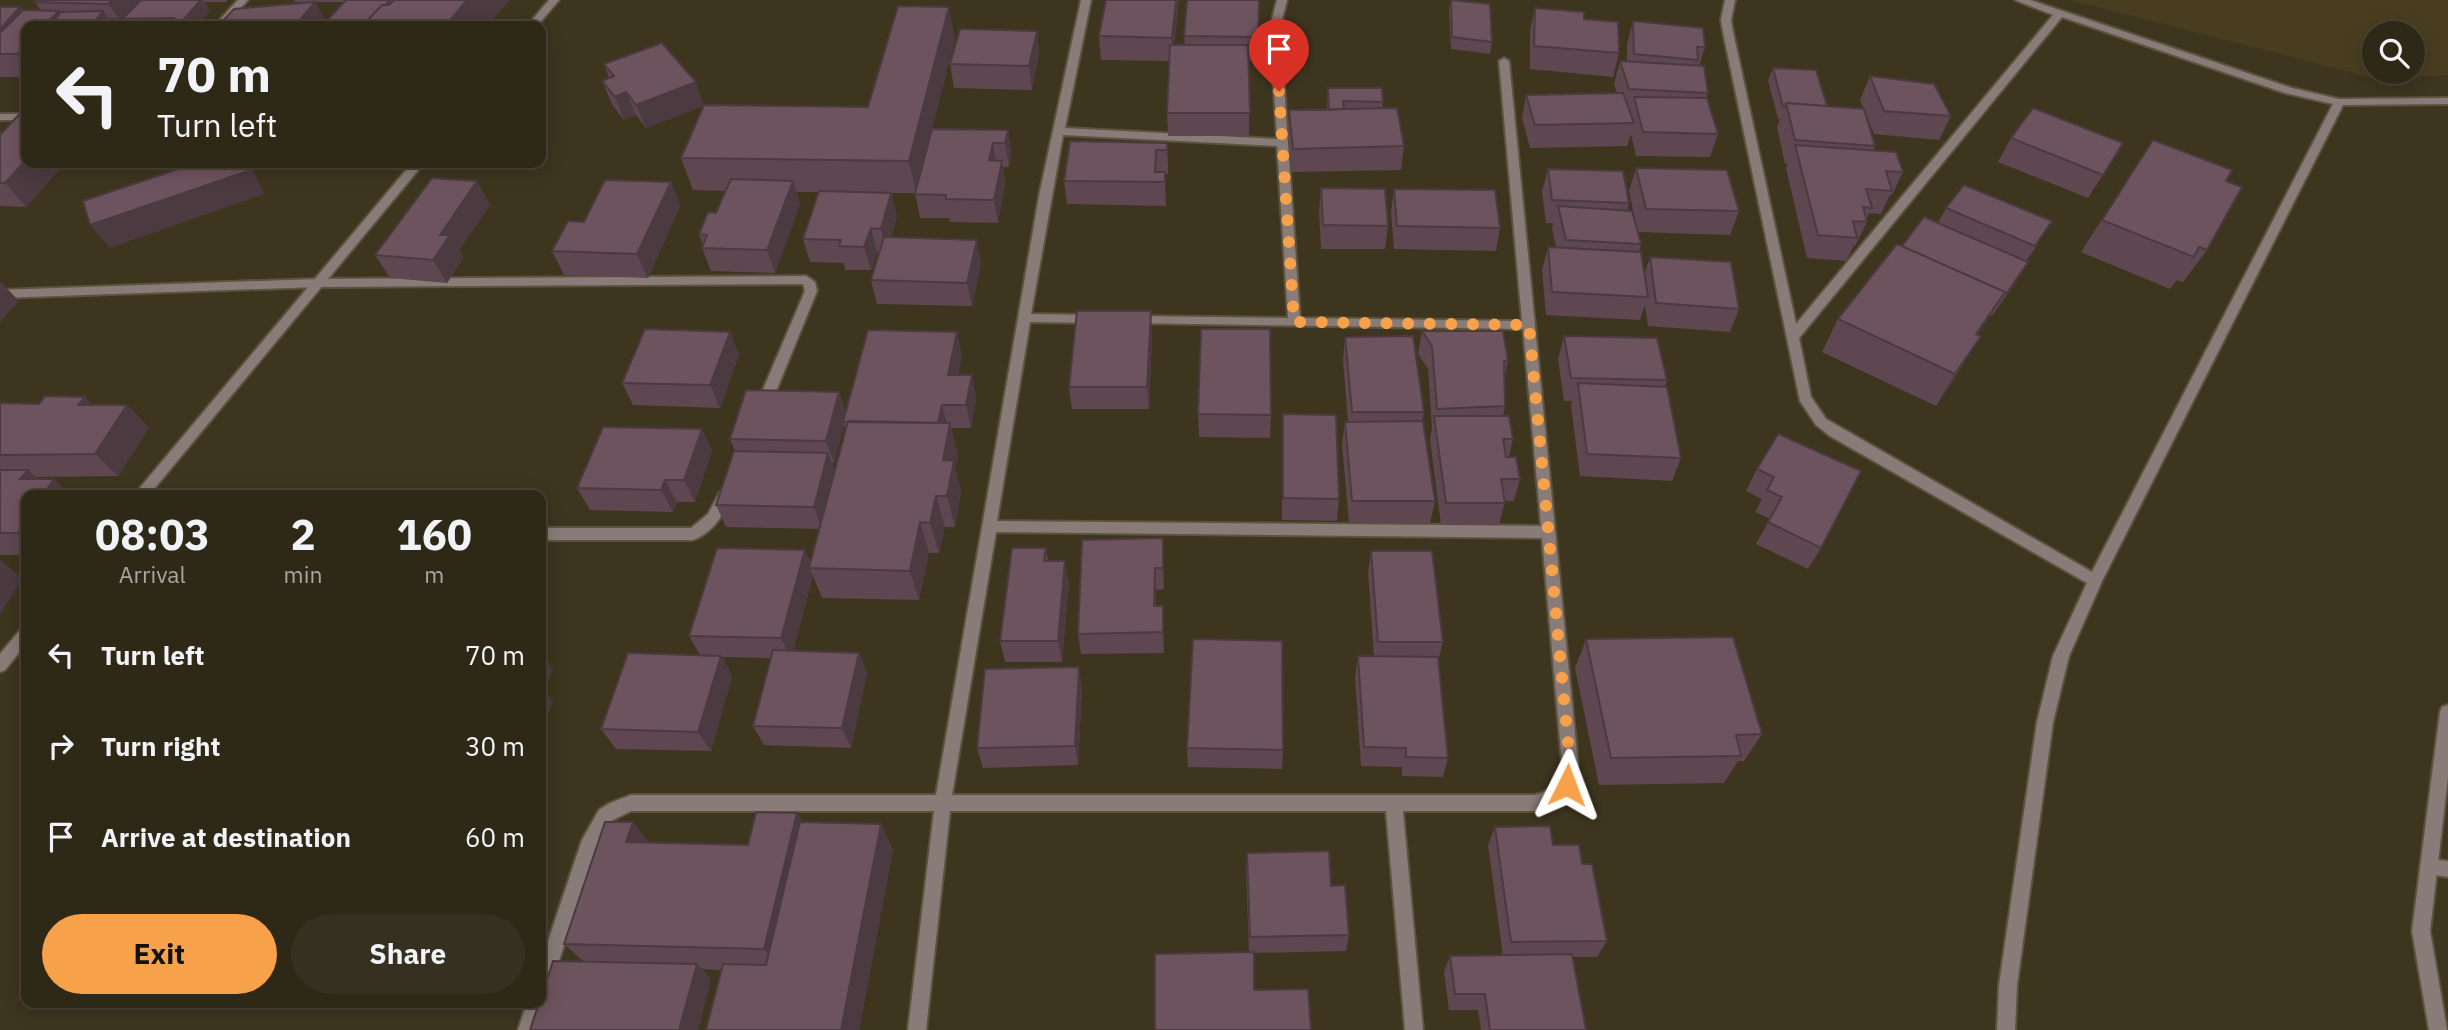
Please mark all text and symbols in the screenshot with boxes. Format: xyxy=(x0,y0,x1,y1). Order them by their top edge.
pin xyxy=(1249,19,1309,91)
map controls xyxy=(2362,21,2425,84)
button: search xyxy=(2362,21,2425,84)
icon: arrive xyxy=(1260,30,1298,68)
text: 70 m xyxy=(157,42,271,105)
icon: left xyxy=(42,49,133,140)
text: Turn left xyxy=(157,104,277,146)
text: 08:03 xyxy=(95,507,210,562)
text: 2 xyxy=(290,507,316,562)
text: 160 xyxy=(396,507,472,562)
text: Arrival xyxy=(119,559,186,589)
text: min xyxy=(284,559,322,589)
text: m xyxy=(424,559,444,589)
icon: left xyxy=(42,636,80,674)
text: Turn left xyxy=(101,638,204,672)
text: 70 m xyxy=(465,638,525,672)
icon: right xyxy=(42,727,80,765)
text: Turn right xyxy=(101,729,220,763)
text: 30 m xyxy=(465,729,525,763)
position arrow xyxy=(1530,748,1604,822)
icon: arrive xyxy=(42,818,80,856)
text: Arrive at destination xyxy=(101,820,351,854)
text: 60 m xyxy=(465,820,525,854)
button: Exit xyxy=(42,914,277,994)
button: Share xyxy=(291,914,525,994)

